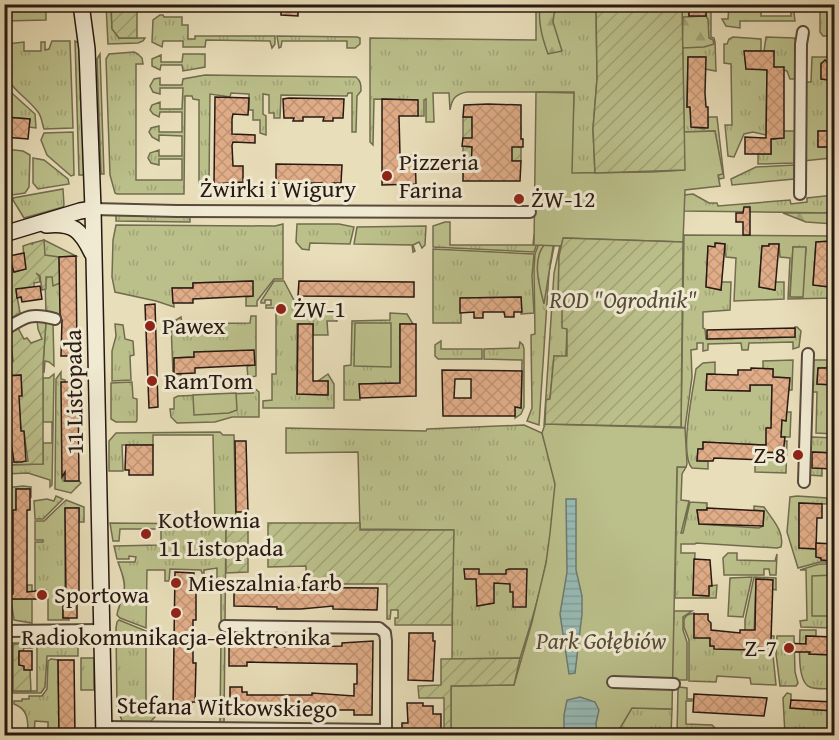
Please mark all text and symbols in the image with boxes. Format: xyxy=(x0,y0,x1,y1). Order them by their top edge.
place label: Pizzeria Farina xyxy=(399,144,480,207)
marker: Pizzeria Farina xyxy=(380,169,394,183)
street label: Żwirki i Wigury xyxy=(200,171,356,206)
place label: ŻW-12 xyxy=(531,181,595,216)
marker: ŻW-12 xyxy=(512,192,526,206)
park label: ROD "Ogrodnik" xyxy=(548,282,697,317)
place label: ŻW-1 xyxy=(293,291,346,326)
marker: ŻW-1 xyxy=(274,302,288,316)
place label: Pawex xyxy=(162,308,226,343)
marker: Pawex xyxy=(143,319,157,333)
street label: 11 Listopada xyxy=(55,328,92,455)
place label: RamTom xyxy=(164,363,254,398)
marker: RamTom xyxy=(145,374,159,388)
place label: Z-8 xyxy=(753,437,786,472)
marker: Z-8 xyxy=(791,448,805,462)
place label: Kotłownia 11 Listopada xyxy=(158,502,284,565)
marker: Kotłownia 11 Listopada xyxy=(139,527,153,541)
place label: Mieszalnia farb xyxy=(188,565,342,600)
marker: Mieszalnia farb xyxy=(169,576,183,590)
place label: Sportowa xyxy=(54,577,150,612)
marker: Sportowa xyxy=(35,588,49,602)
marker: Radiokomunikacja-elektronika xyxy=(169,606,183,620)
place label: Radiokomunikacja-elektronika xyxy=(21,619,331,654)
park label: Park Gołębiów xyxy=(535,623,666,658)
place label: Z-7 xyxy=(744,630,777,665)
marker: Z-7 xyxy=(782,641,796,655)
street label: Stefana Witkowskiego xyxy=(116,687,338,726)

